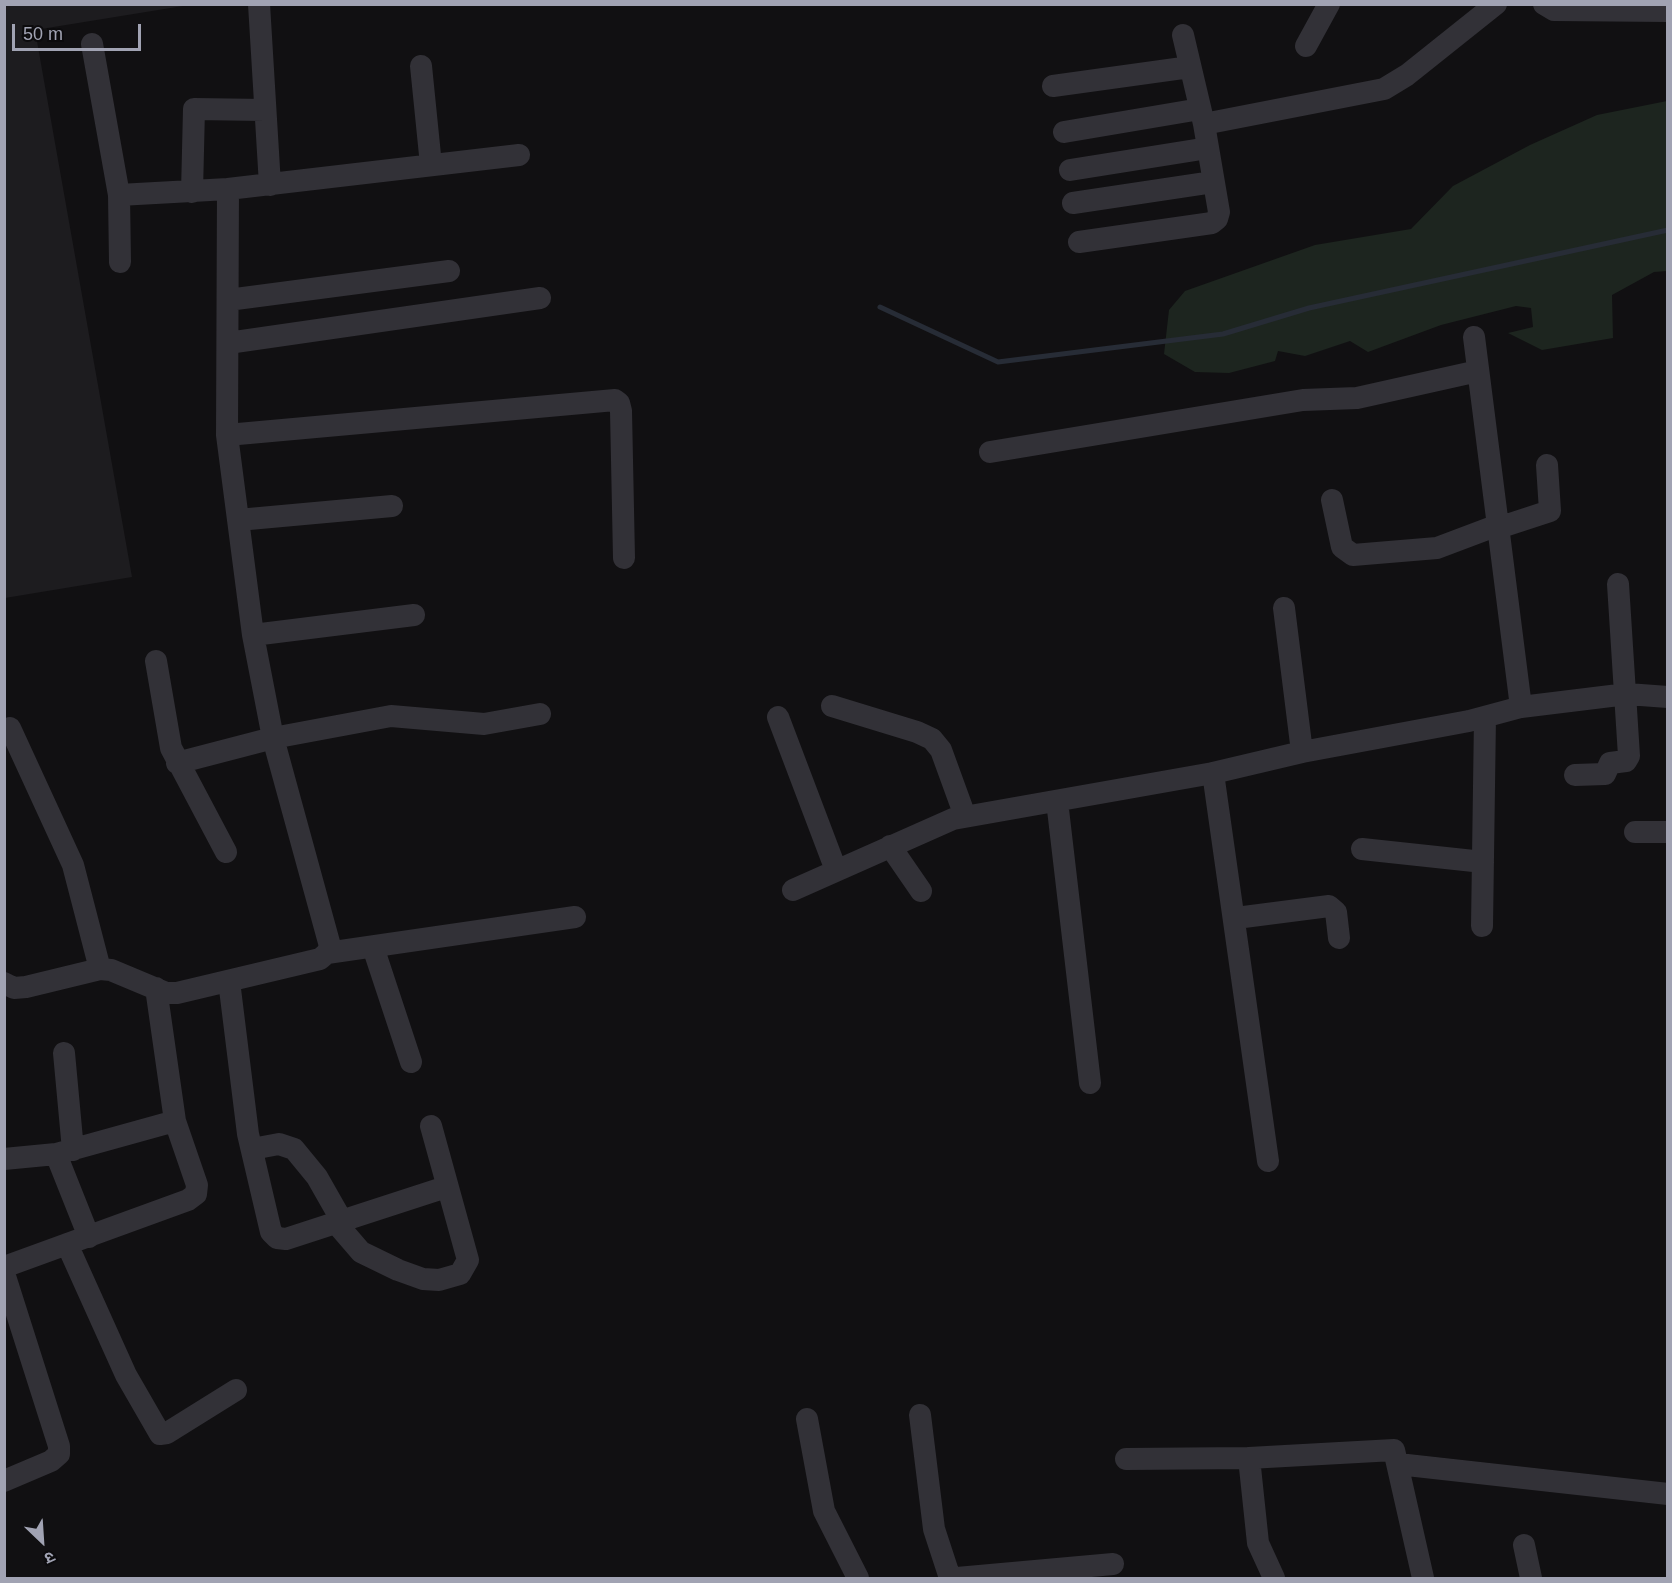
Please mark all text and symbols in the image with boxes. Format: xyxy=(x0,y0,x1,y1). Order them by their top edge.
scale bar xyxy=(15,12,144,50)
text: 50 m xyxy=(23,24,63,44)
north arrow xyxy=(12,1511,72,1571)
text: उ xyxy=(42,1548,58,1567)

